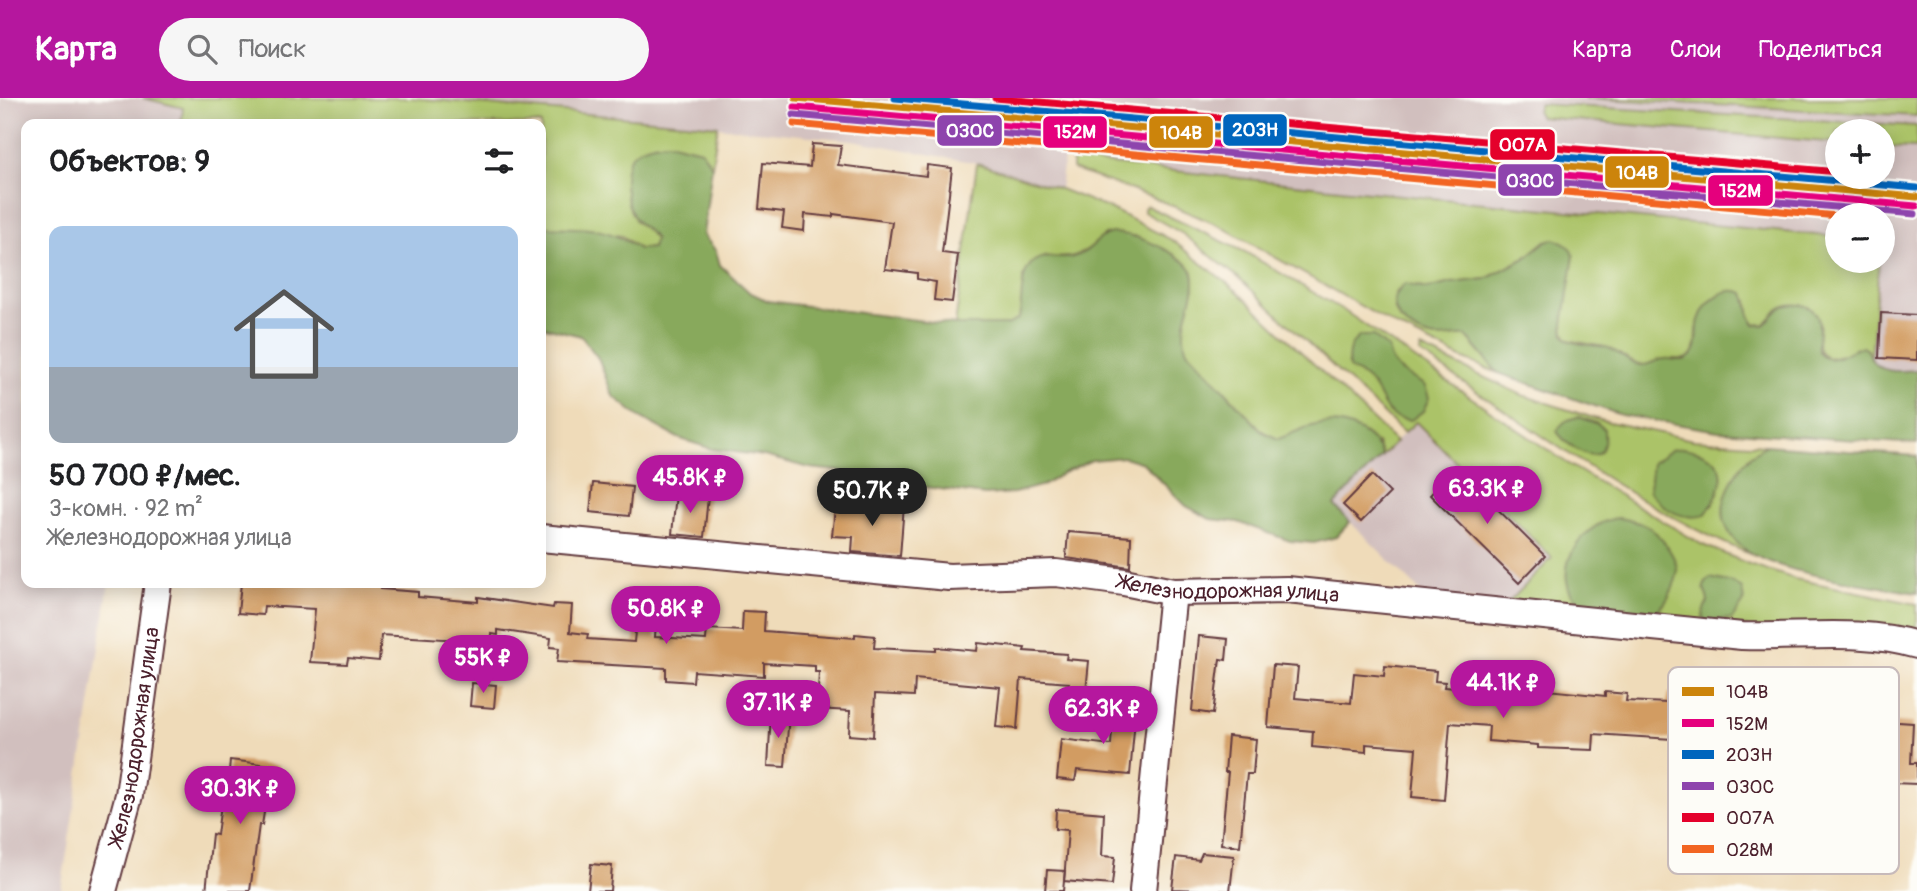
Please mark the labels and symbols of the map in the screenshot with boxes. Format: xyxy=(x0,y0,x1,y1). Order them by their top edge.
line badge: 203Н xyxy=(1222,113,1288,147)
line badge: 030C xyxy=(936,114,1003,147)
line badge: 152М xyxy=(1042,115,1108,149)
line badge: 104В xyxy=(1148,115,1214,149)
text: 203Н xyxy=(1232,118,1278,142)
text: 030C xyxy=(946,119,994,143)
text: 152М xyxy=(1054,120,1096,144)
text: 104В xyxy=(1160,121,1202,145)
line badge: 007А xyxy=(1489,128,1556,161)
text: 007А xyxy=(1499,133,1548,157)
line badge: 104В xyxy=(1604,155,1670,189)
text: 104В xyxy=(1616,161,1658,185)
line badge: 030C xyxy=(1497,163,1563,197)
text: 030C xyxy=(1506,169,1554,193)
line badge: 152М xyxy=(1707,174,1774,207)
text: 152М xyxy=(1719,179,1761,203)
pin: 45.8K ₽ xyxy=(625,456,755,515)
pin: 63.3K ₽ xyxy=(1422,466,1552,526)
pin: 50.7K ₽ xyxy=(807,468,937,528)
street label: Железнодорожная улица xyxy=(1113,567,1340,609)
pin: 50.8K ₽ xyxy=(601,587,731,646)
street label: Железнодорожная улица xyxy=(101,625,165,852)
pin: 55K ₽ xyxy=(434,636,532,695)
pin: 44.1K ₽ xyxy=(1438,660,1568,720)
legend xyxy=(1668,667,1899,874)
pin: 37.1K ₽ xyxy=(713,680,843,740)
text: 104В xyxy=(1726,680,1768,704)
pin: 62.3K ₽ xyxy=(1038,686,1168,746)
text: 152М xyxy=(1726,712,1768,736)
text: 203Н xyxy=(1726,743,1772,767)
pin: 30.3K ₽ xyxy=(175,766,305,826)
text: 030C xyxy=(1726,775,1774,799)
text: 007А xyxy=(1726,806,1774,830)
text: 028М xyxy=(1726,838,1773,862)

